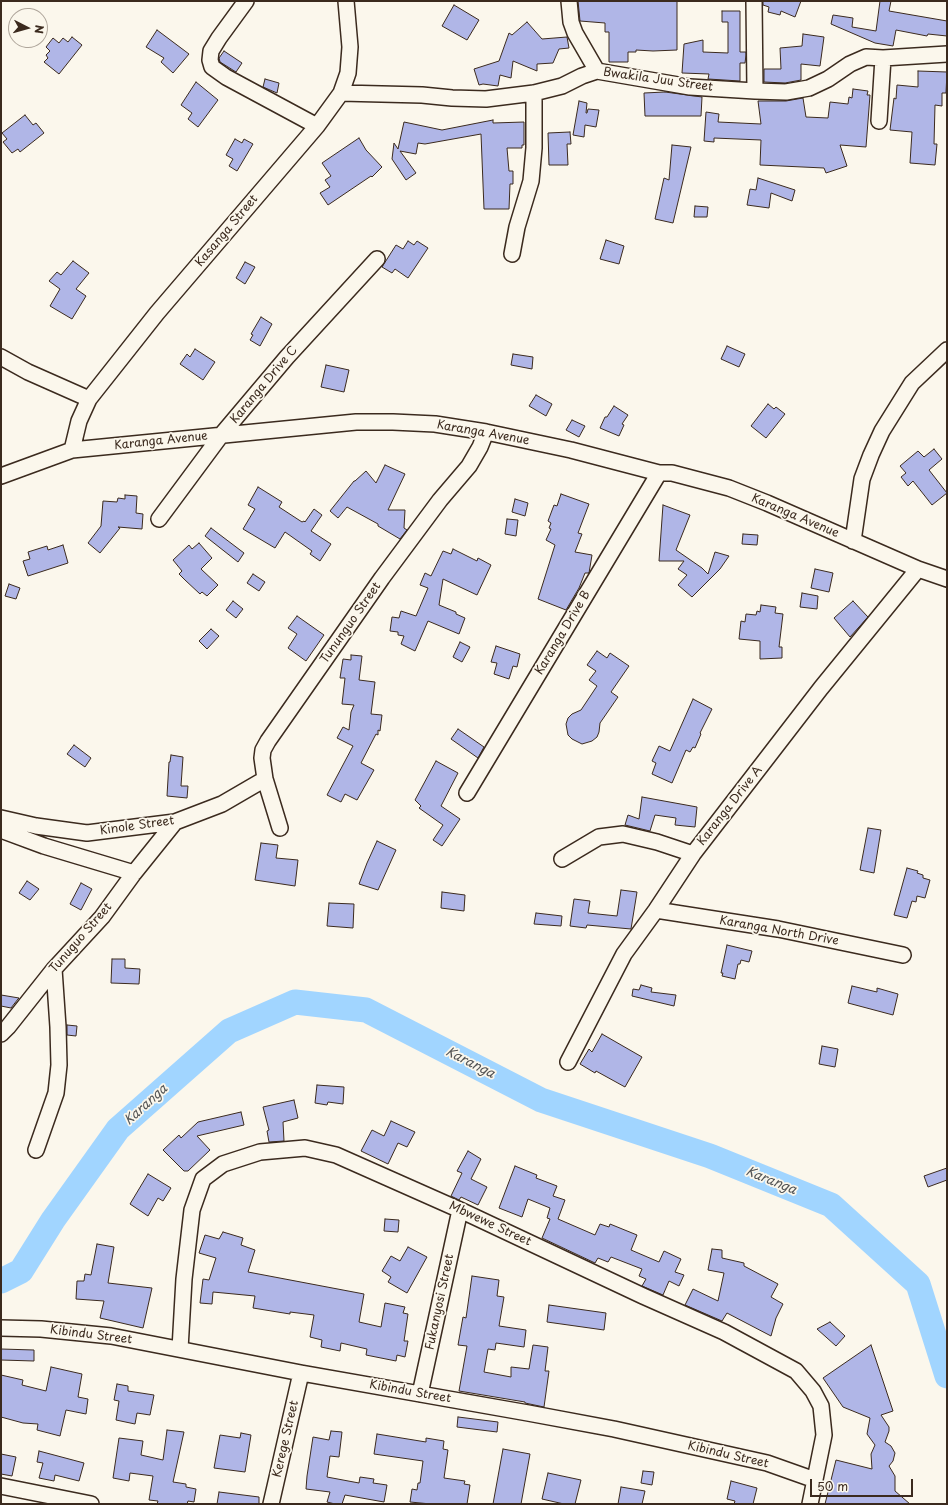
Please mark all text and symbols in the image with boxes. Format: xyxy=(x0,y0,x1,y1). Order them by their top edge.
north arrow xyxy=(8,8,48,48)
text: N xyxy=(31,24,48,34)
street label: Bwakila Juu Street xyxy=(602,65,714,95)
street label: Kasanga Street xyxy=(193,192,261,270)
street label: Karanga Drive C xyxy=(227,343,301,427)
street label: Karanga Avenue xyxy=(435,418,531,448)
street label: Karanga Avenue xyxy=(114,429,208,453)
street label: Karanga Avenue xyxy=(749,491,841,541)
street label: Tununguo Street xyxy=(318,580,384,666)
street label: Karanga Drive B xyxy=(532,588,594,678)
street label: Karanga Drive A xyxy=(695,763,765,849)
street label: Kinole Street xyxy=(99,814,175,838)
street label: Tunuguo Street xyxy=(47,900,115,976)
street label: Karanga North Drive xyxy=(718,913,840,949)
water label: Karanga xyxy=(443,1044,497,1082)
water label: Karanga xyxy=(121,1081,171,1129)
water label: Karanga xyxy=(743,1164,799,1198)
street label: Mbwewe Street xyxy=(447,1199,533,1249)
street label: Fukanyosi Street xyxy=(423,1253,457,1351)
street label: Kibindu Street xyxy=(49,1323,133,1347)
street label: Kibindu Street xyxy=(368,1378,452,1406)
street label: Kerege Street xyxy=(270,1399,302,1479)
street label: Kibindu Street xyxy=(686,1439,770,1471)
scale bar xyxy=(812,1471,915,1497)
text: 50 m xyxy=(817,1477,848,1495)

